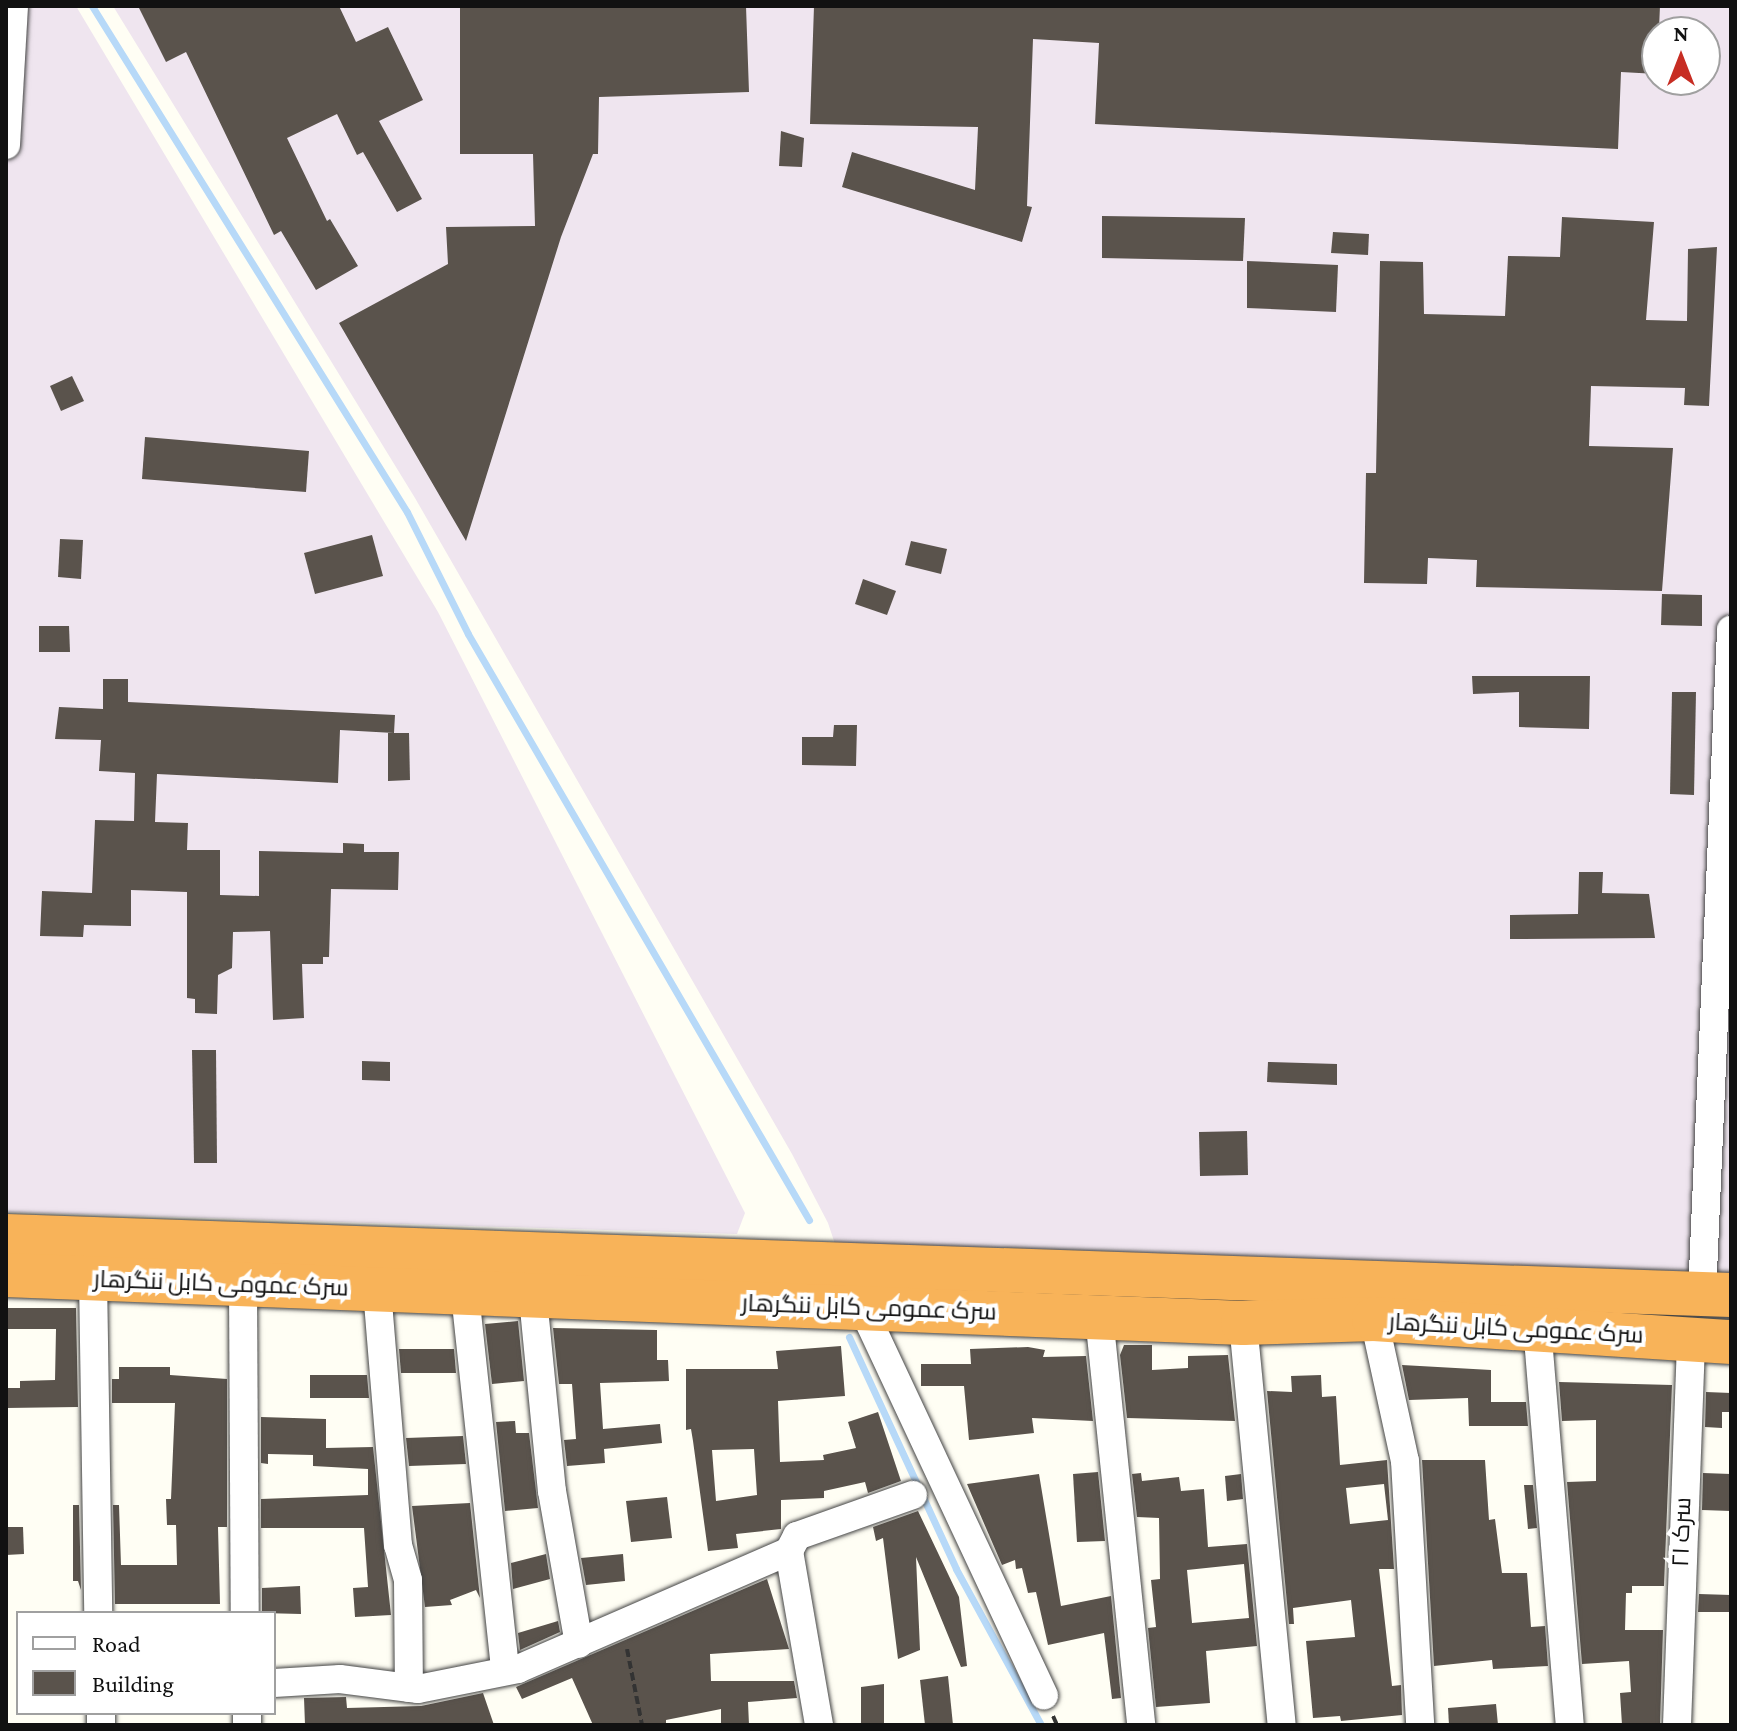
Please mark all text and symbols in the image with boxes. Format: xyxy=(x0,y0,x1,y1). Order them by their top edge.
north arrow xyxy=(1641,16,1721,96)
text: N xyxy=(1674,21,1689,46)
street label: سرک عمومی کابل ننگرهار xyxy=(93,1264,349,1302)
street label: سرک عمومی کابل ننگرهار xyxy=(741,1288,997,1326)
street label: سرک عمومی کابل ننگرهار xyxy=(1388,1307,1644,1349)
street label: سرک ۲۱ xyxy=(1665,1497,1697,1567)
legend xyxy=(16,1611,276,1715)
text: Road xyxy=(92,1630,141,1657)
text: Building xyxy=(92,1670,174,1697)

